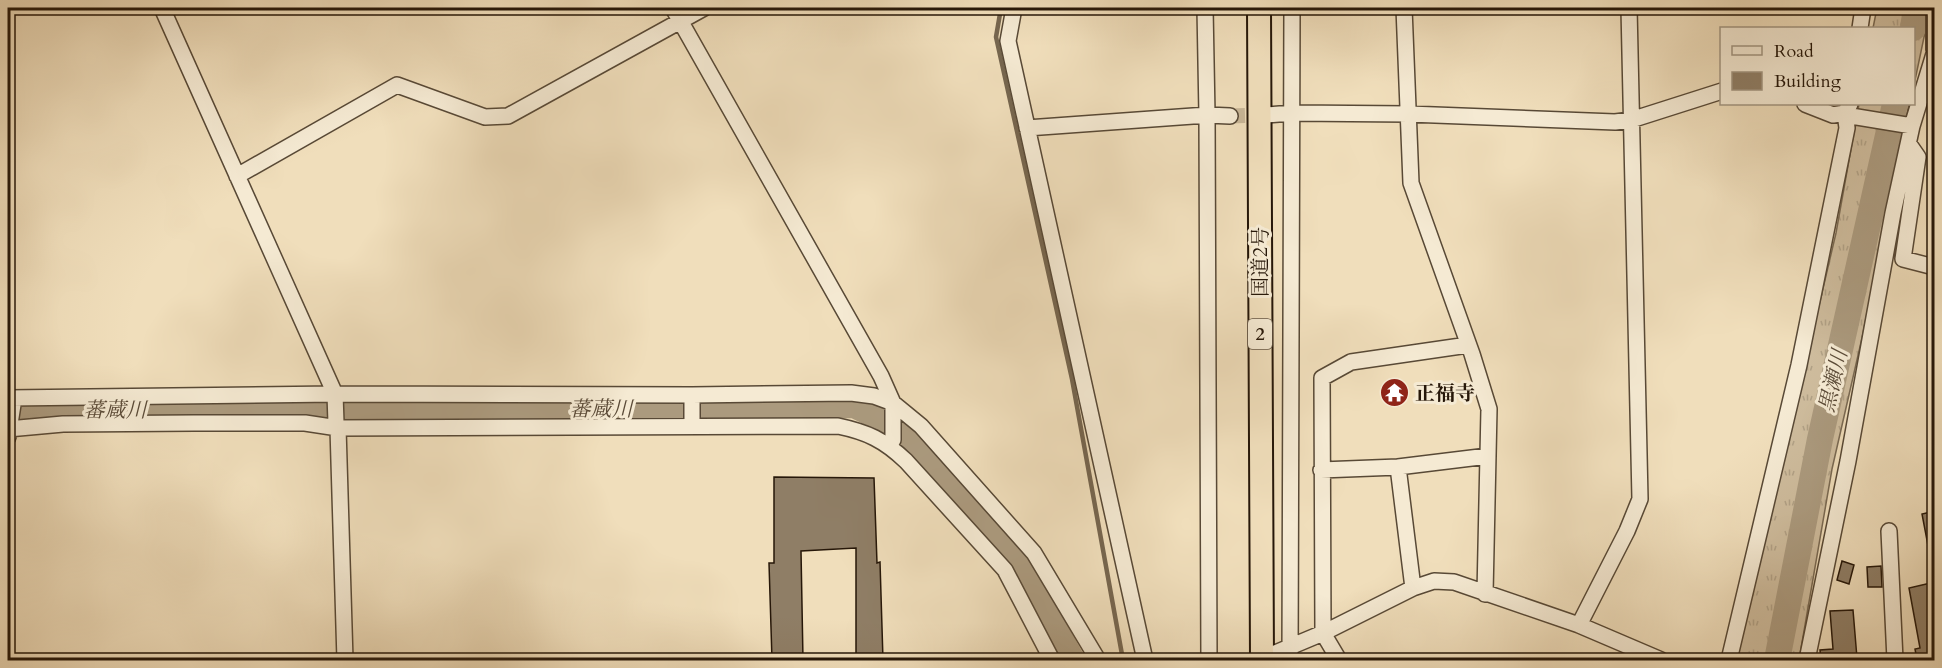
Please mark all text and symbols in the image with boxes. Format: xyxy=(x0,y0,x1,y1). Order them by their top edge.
legend xyxy=(1720,27,1915,105)
text: Road xyxy=(1774,39,1814,64)
text: Building xyxy=(1774,69,1842,94)
street label: 国道2号 xyxy=(1247,227,1274,297)
road number: 2 xyxy=(1248,319,1272,349)
water label: 黒瀬川 xyxy=(1812,345,1855,415)
temple icon: 正福寺 xyxy=(1378,377,1410,409)
place label: 正福寺 xyxy=(1415,380,1475,407)
water label: 蕃蔵川 xyxy=(570,395,634,424)
water label: 蕃蔵川 xyxy=(84,396,148,425)

